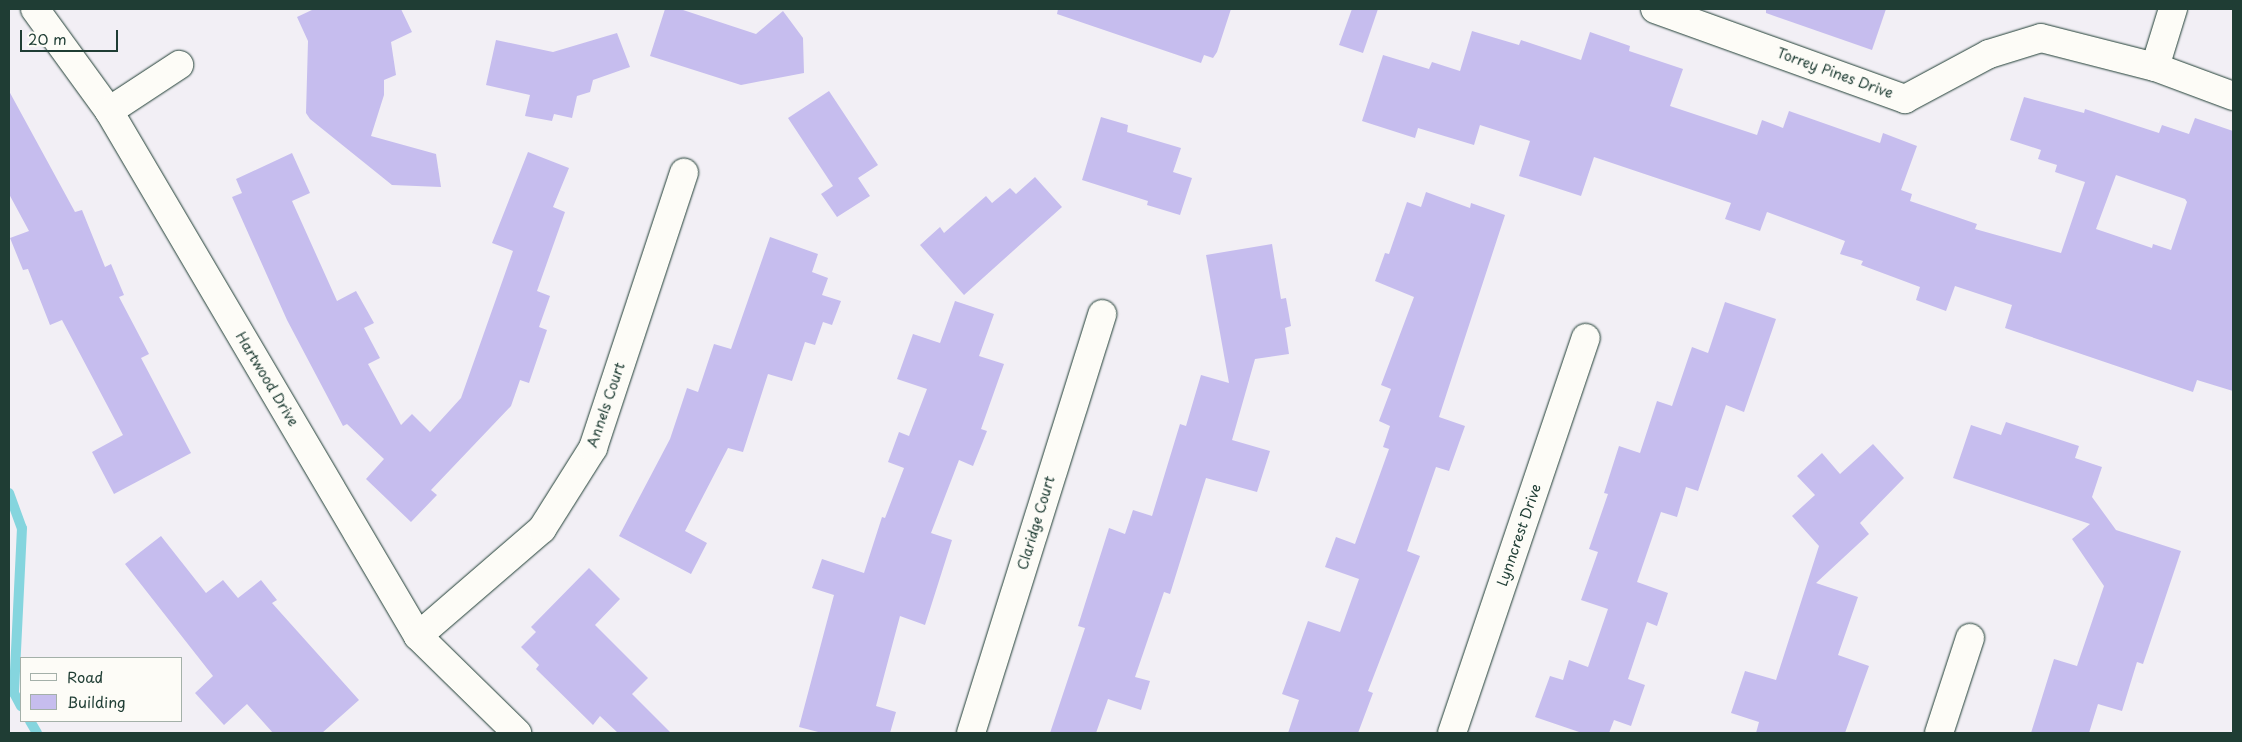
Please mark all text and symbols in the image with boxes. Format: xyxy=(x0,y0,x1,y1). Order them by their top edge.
scale bar xyxy=(22,20,120,52)
text: 20 m xyxy=(28,27,67,50)
street label: Torrey Pines Drive xyxy=(1774,44,1896,102)
street label: Hartwood Drive xyxy=(232,329,302,429)
street label: Annels Court xyxy=(584,360,628,450)
street label: Claridge Court xyxy=(1013,473,1059,573)
street label: Lynncrest Drive xyxy=(1494,482,1544,588)
legend xyxy=(20,657,182,722)
text: Road xyxy=(67,665,103,688)
text: Building xyxy=(67,690,126,713)

